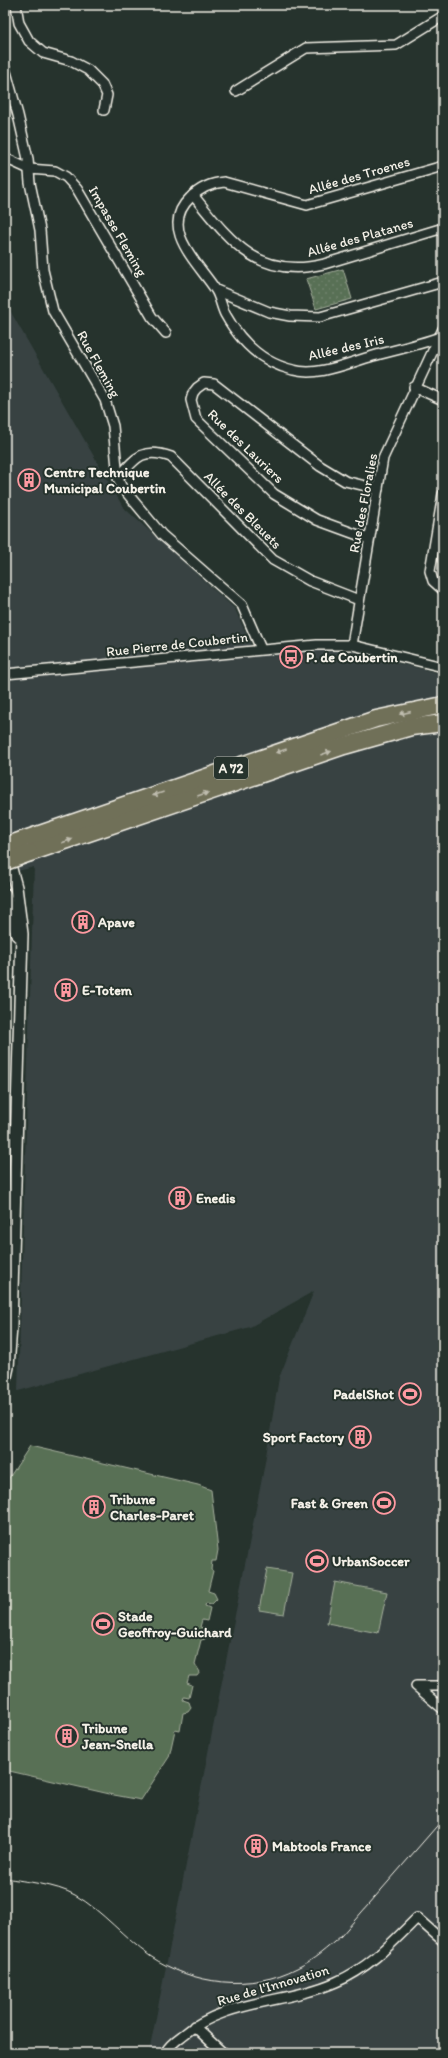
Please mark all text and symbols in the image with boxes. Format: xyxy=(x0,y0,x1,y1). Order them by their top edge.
street label: Allée des Troenes xyxy=(306,153,412,198)
street label: Impasse Fleming xyxy=(85,183,151,280)
street label: Allée des Platanes xyxy=(305,214,415,261)
street label: Rue Fleming xyxy=(73,328,124,401)
street label: Allée des Iris xyxy=(306,330,386,364)
street label: Rue des Lauriers xyxy=(204,406,287,487)
street label: Rue des Floralies xyxy=(346,452,381,554)
place label: Centre Technique Municipal Coubertin xyxy=(44,464,166,497)
building icon: Centre Technique Municipal Coubertin xyxy=(16,467,42,493)
street label: Allée des Bleuets xyxy=(200,468,285,553)
street label: Rue Pierre de Coubertin xyxy=(105,629,249,660)
bus stop icon: P. de Coubertin xyxy=(278,644,304,670)
place label: P. de Coubertin xyxy=(306,649,398,666)
one-way arrow xyxy=(399,710,411,716)
one-way arrow xyxy=(274,749,286,755)
one-way arrow xyxy=(321,749,333,755)
road number: A 72 xyxy=(214,757,248,779)
one-way arrow xyxy=(151,791,163,797)
one-way arrow xyxy=(197,791,209,797)
one-way arrow xyxy=(61,838,73,844)
building icon: Apave xyxy=(70,909,96,935)
place label: Apave xyxy=(97,914,135,931)
building icon: E-Totem xyxy=(53,977,79,1003)
place label: E-Totem xyxy=(82,982,133,999)
building icon: Enedis xyxy=(167,1185,193,1211)
place label: Enedis xyxy=(196,1190,236,1207)
sports icon: PadelShot xyxy=(397,1381,423,1407)
place label: PadelShot xyxy=(333,1386,395,1403)
building icon: Sport Factory xyxy=(347,1424,373,1450)
place label: Sport Factory xyxy=(263,1429,344,1446)
sports icon: Fast & Green xyxy=(371,1490,397,1516)
place label: Tribune Charles-Paret xyxy=(109,1491,195,1524)
building icon: Tribune Charles-Paret xyxy=(81,1494,107,1520)
place label: Fast & Green xyxy=(291,1495,368,1512)
sports icon: UrbanSoccer xyxy=(304,1548,330,1574)
place label: UrbanSoccer xyxy=(332,1553,410,1570)
place label: Stade Geoffroy-Guichard xyxy=(118,1608,232,1641)
sports icon: Stade Geoffroy-Guichard xyxy=(90,1611,116,1637)
place label: Tribune Jean-Snella xyxy=(81,1720,154,1753)
building icon: Tribune Jean-Snella xyxy=(54,1723,80,1749)
building icon: Mabtools France xyxy=(243,1833,269,1859)
place label: Mabtools France xyxy=(272,1838,372,1855)
street label: Rue de l'Innovation xyxy=(215,1961,331,2010)

